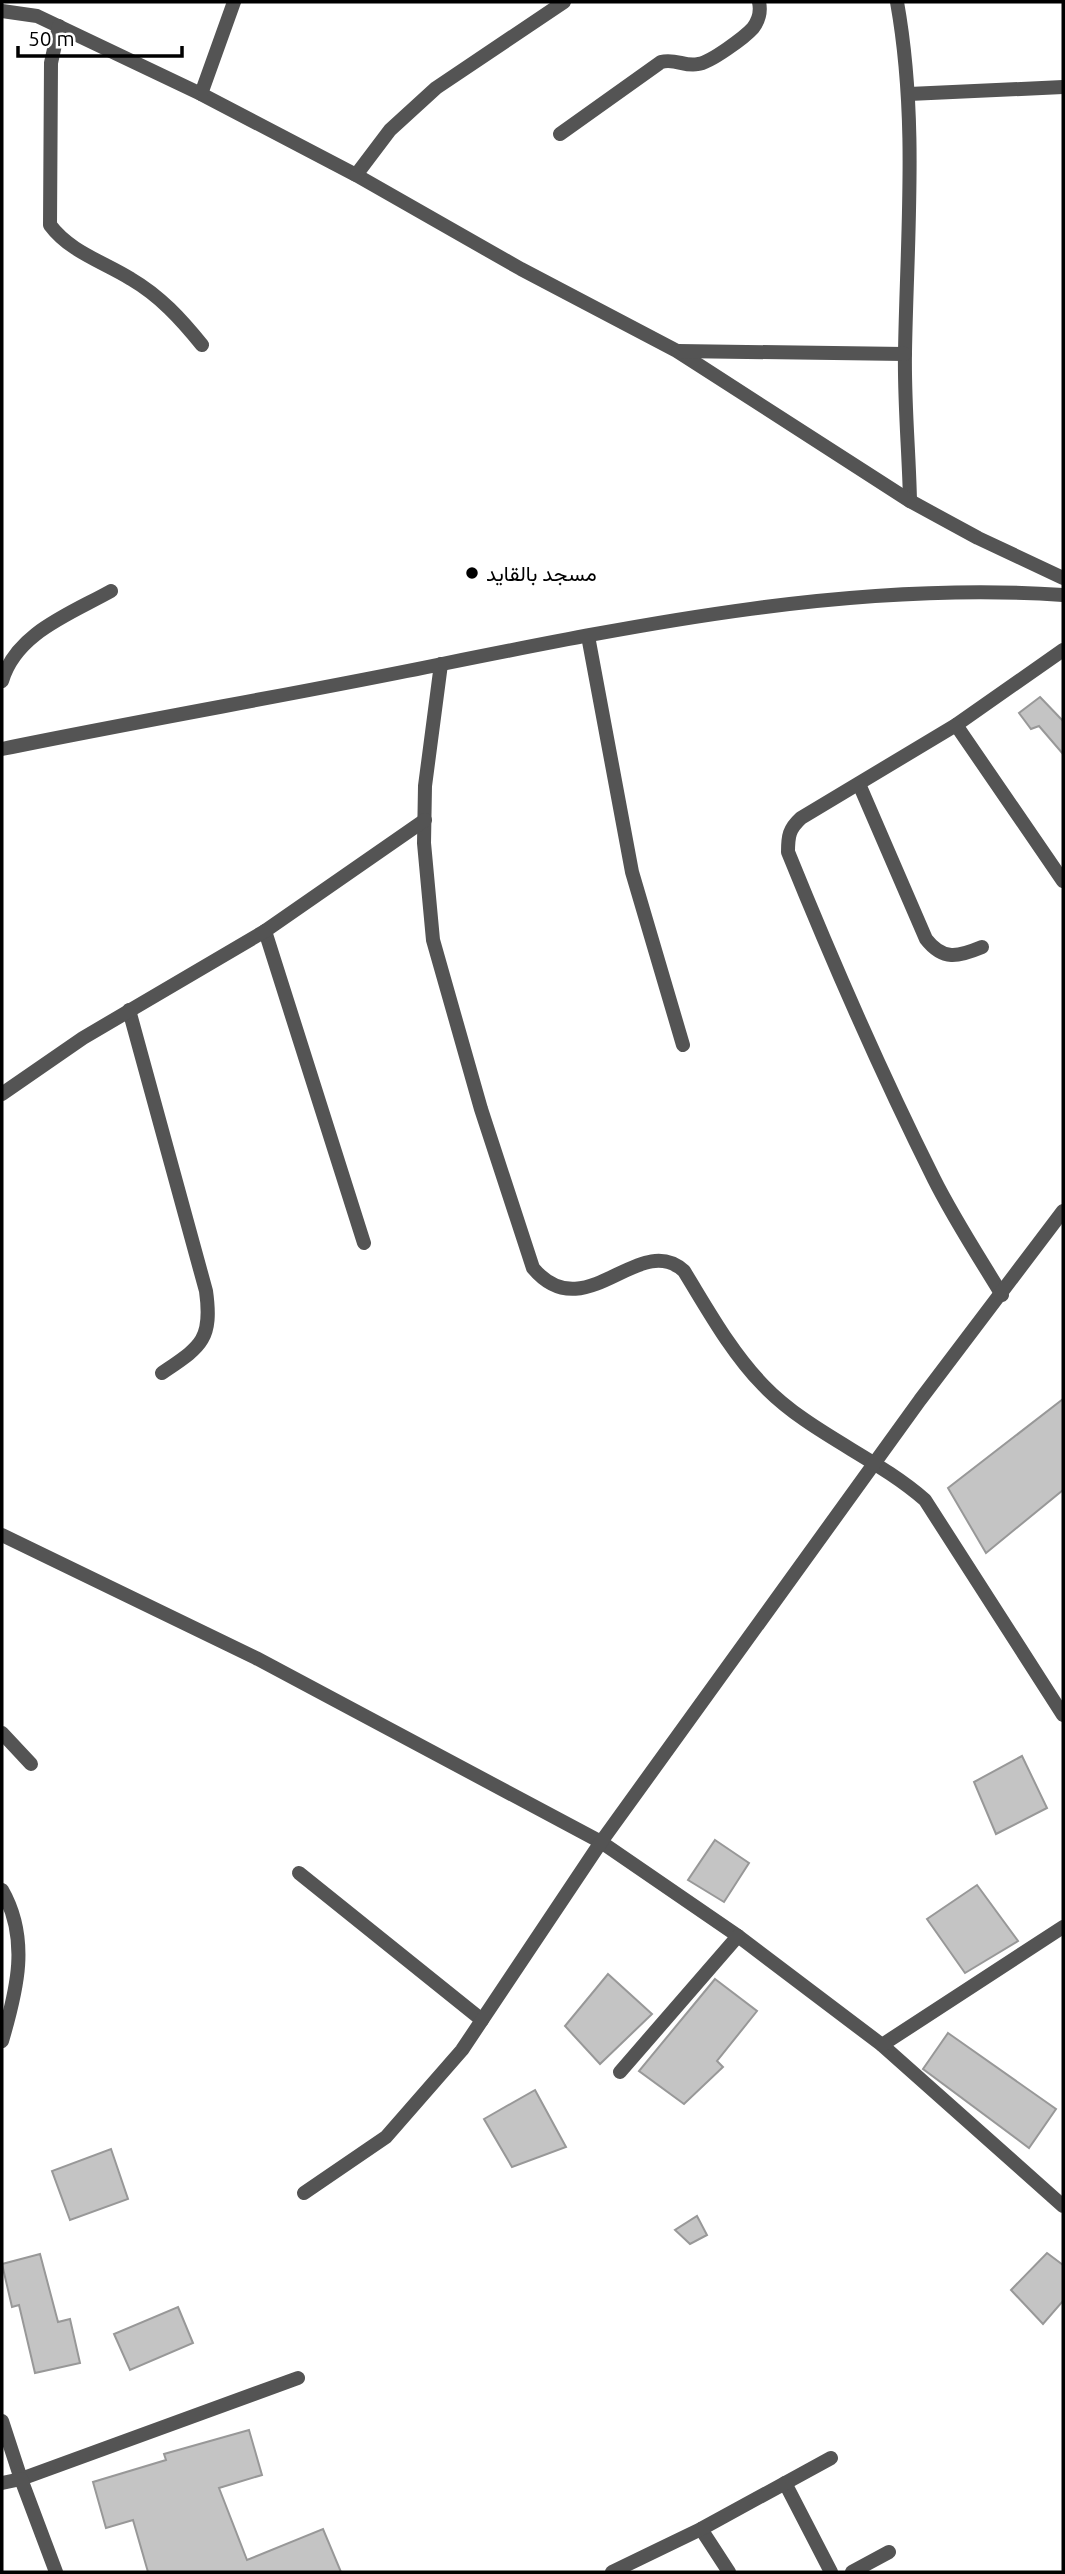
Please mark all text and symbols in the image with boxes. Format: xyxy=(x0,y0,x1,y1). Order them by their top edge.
scale bar xyxy=(18,14,182,58)
text: 50 m xyxy=(28,26,75,50)
place label: مسجد بالقايد xyxy=(486,561,597,586)
marker: مسجد بالقايد xyxy=(464,565,480,581)

